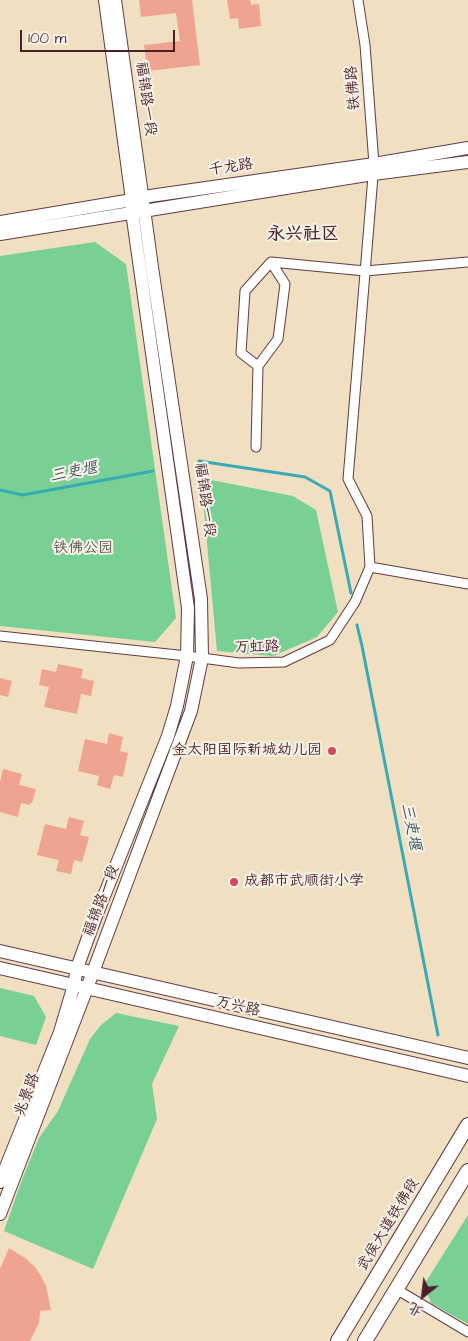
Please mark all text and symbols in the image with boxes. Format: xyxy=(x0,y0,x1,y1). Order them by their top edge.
scale bar xyxy=(22,20,178,52)
text: 100 m xyxy=(28,28,67,49)
street label: 福锦路一段 xyxy=(131,61,159,137)
street label: 铁佛路 xyxy=(343,65,365,111)
street label: 千龙路 xyxy=(207,156,255,180)
district label: 永兴社区 xyxy=(267,224,339,246)
water label: 三吏堰 xyxy=(49,459,99,487)
street label: 福锦路一段 xyxy=(190,462,218,538)
park label: 铁佛公园 xyxy=(53,540,113,558)
street label: 万虹路 xyxy=(234,639,280,657)
place label: 金太阳国际新城幼儿园 xyxy=(172,742,322,760)
marker: 金太阳国际新城幼儿园 xyxy=(326,745,338,757)
water label: 三吏堰 xyxy=(396,802,424,852)
street label: 福锦路一段 xyxy=(80,863,124,939)
place label: 成都市武顺街小学 xyxy=(244,873,364,891)
marker: 成都市武顺街小学 xyxy=(228,876,240,888)
street label: 万兴路 xyxy=(214,993,262,1021)
street label: 兆景路 xyxy=(12,1071,44,1119)
street label: 武侯大道铁佛段 xyxy=(354,1175,424,1275)
north arrow xyxy=(398,1271,448,1321)
text: 北 xyxy=(405,1297,427,1321)

